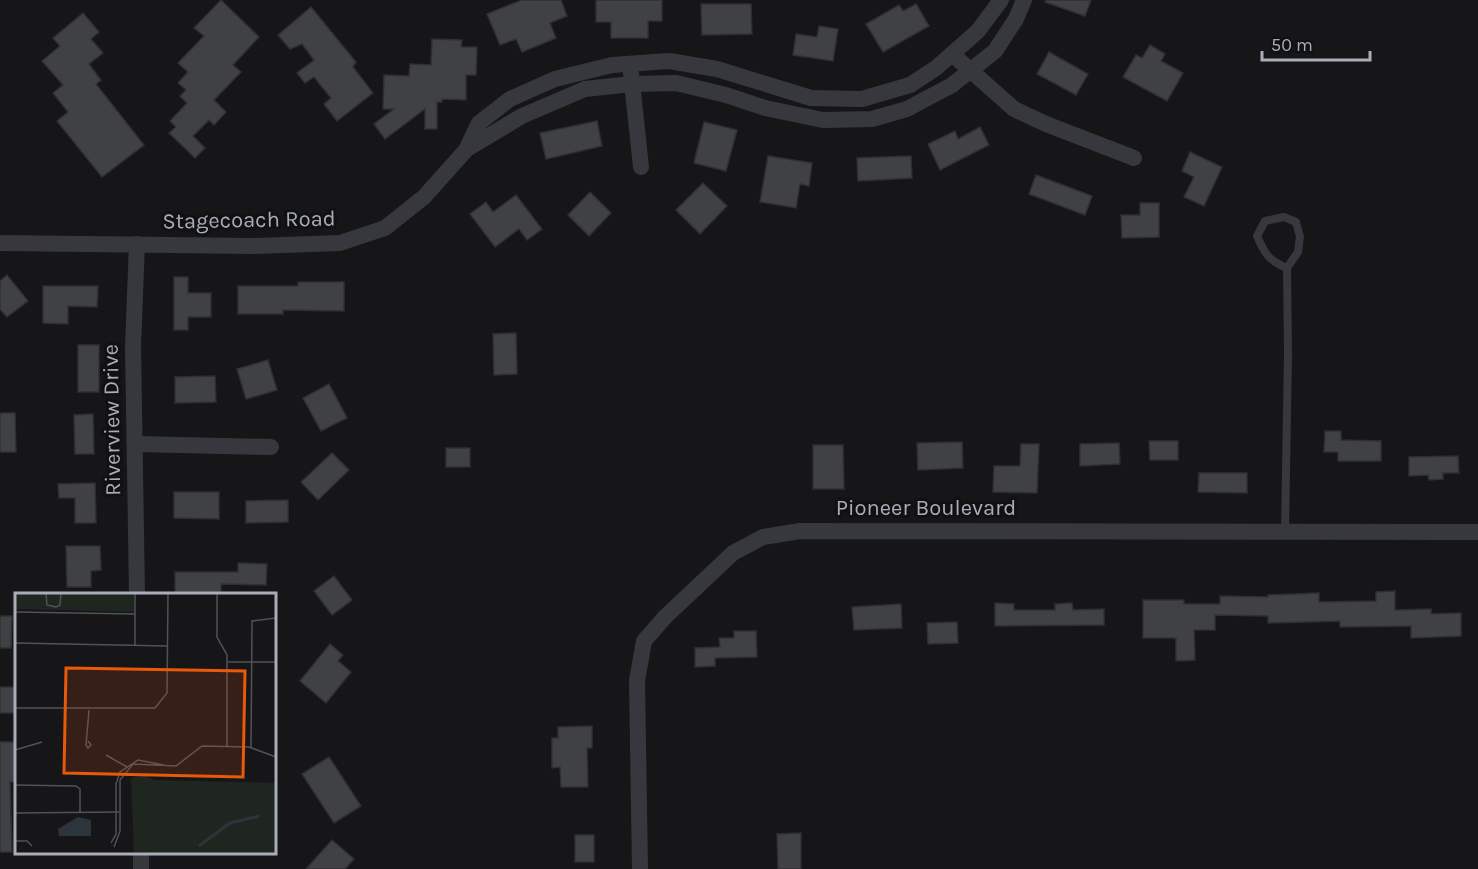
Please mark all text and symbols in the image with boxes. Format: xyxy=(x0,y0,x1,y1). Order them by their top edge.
scale bar xyxy=(1262,24,1370,62)
text: 50 m xyxy=(1271,34,1313,56)
street label: Stagecoach Road xyxy=(162,205,336,235)
street label: Riverview Drive xyxy=(98,344,126,496)
street label: Pioneer Boulevard xyxy=(836,495,1016,521)
inset map xyxy=(15,593,276,854)

